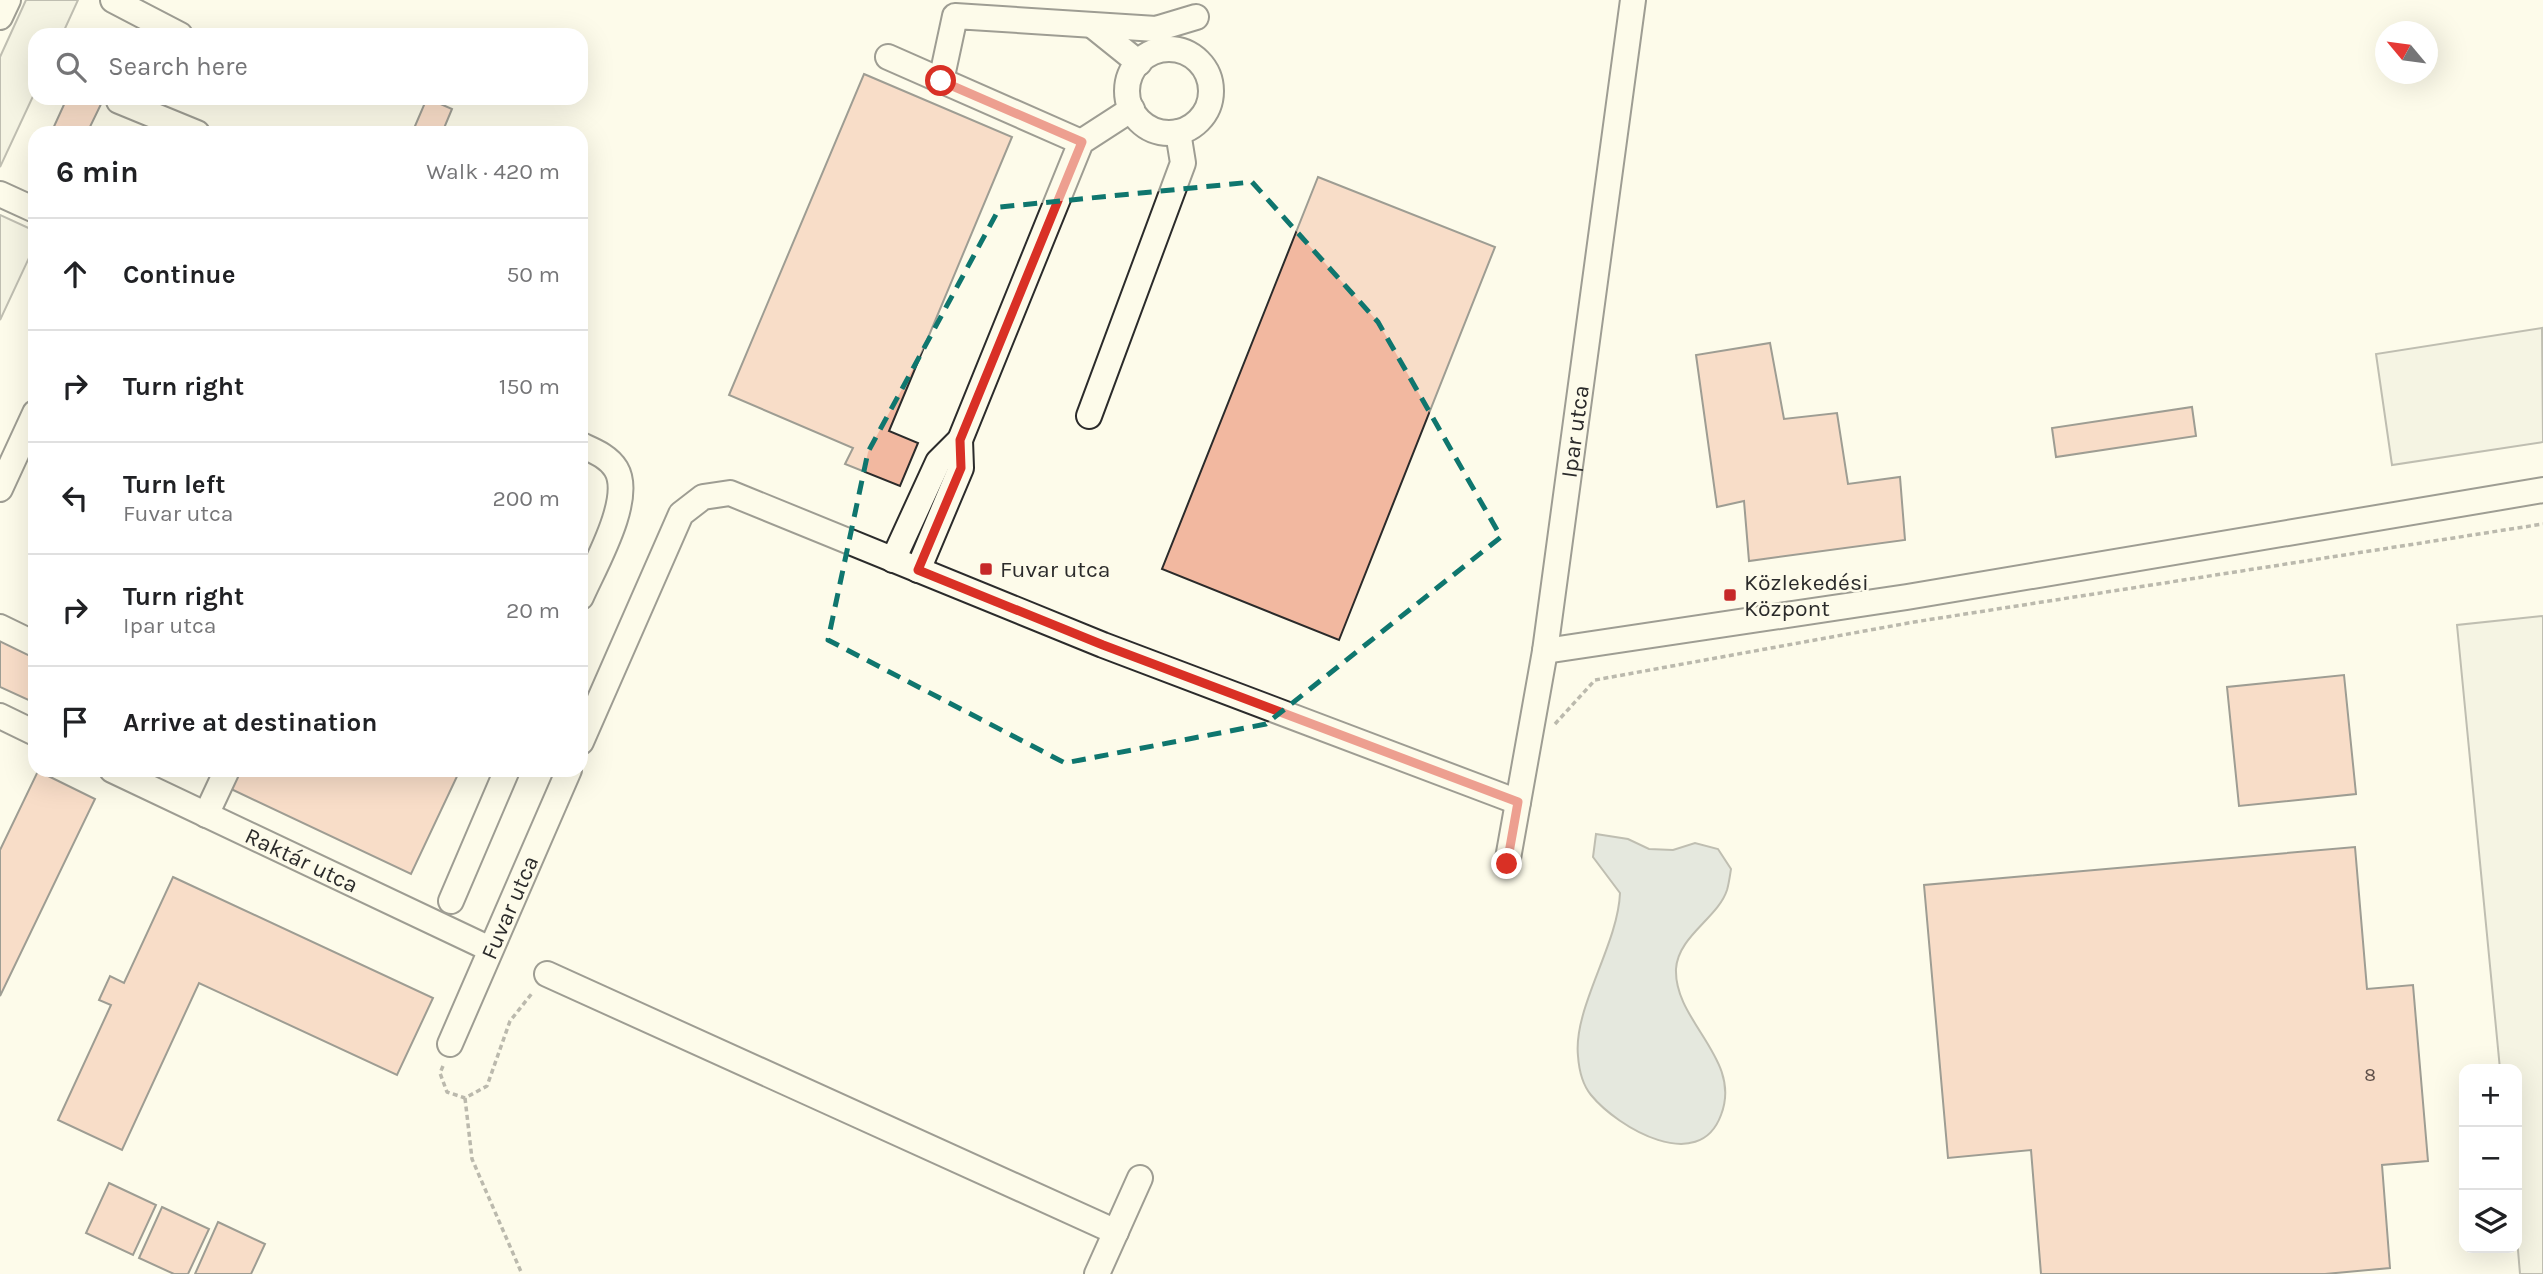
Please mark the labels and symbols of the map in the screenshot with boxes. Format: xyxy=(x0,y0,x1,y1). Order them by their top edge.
north arrow xyxy=(2375,21,2438,84)
route start xyxy=(925,65,956,96)
street label: Ipar utca xyxy=(1556,383,1595,480)
place label: Fuvar utca xyxy=(1000,556,1111,583)
marker: Fuvar utca xyxy=(978,561,994,577)
place label: Közlekedési Központ xyxy=(1744,569,1869,622)
marker: Közlekedési Központ xyxy=(1722,587,1738,603)
street label: Raktár utca xyxy=(241,822,362,899)
route end xyxy=(1491,848,1522,879)
street label: Fuvar utca xyxy=(475,851,544,964)
house number: 8 xyxy=(2364,1064,2376,1086)

